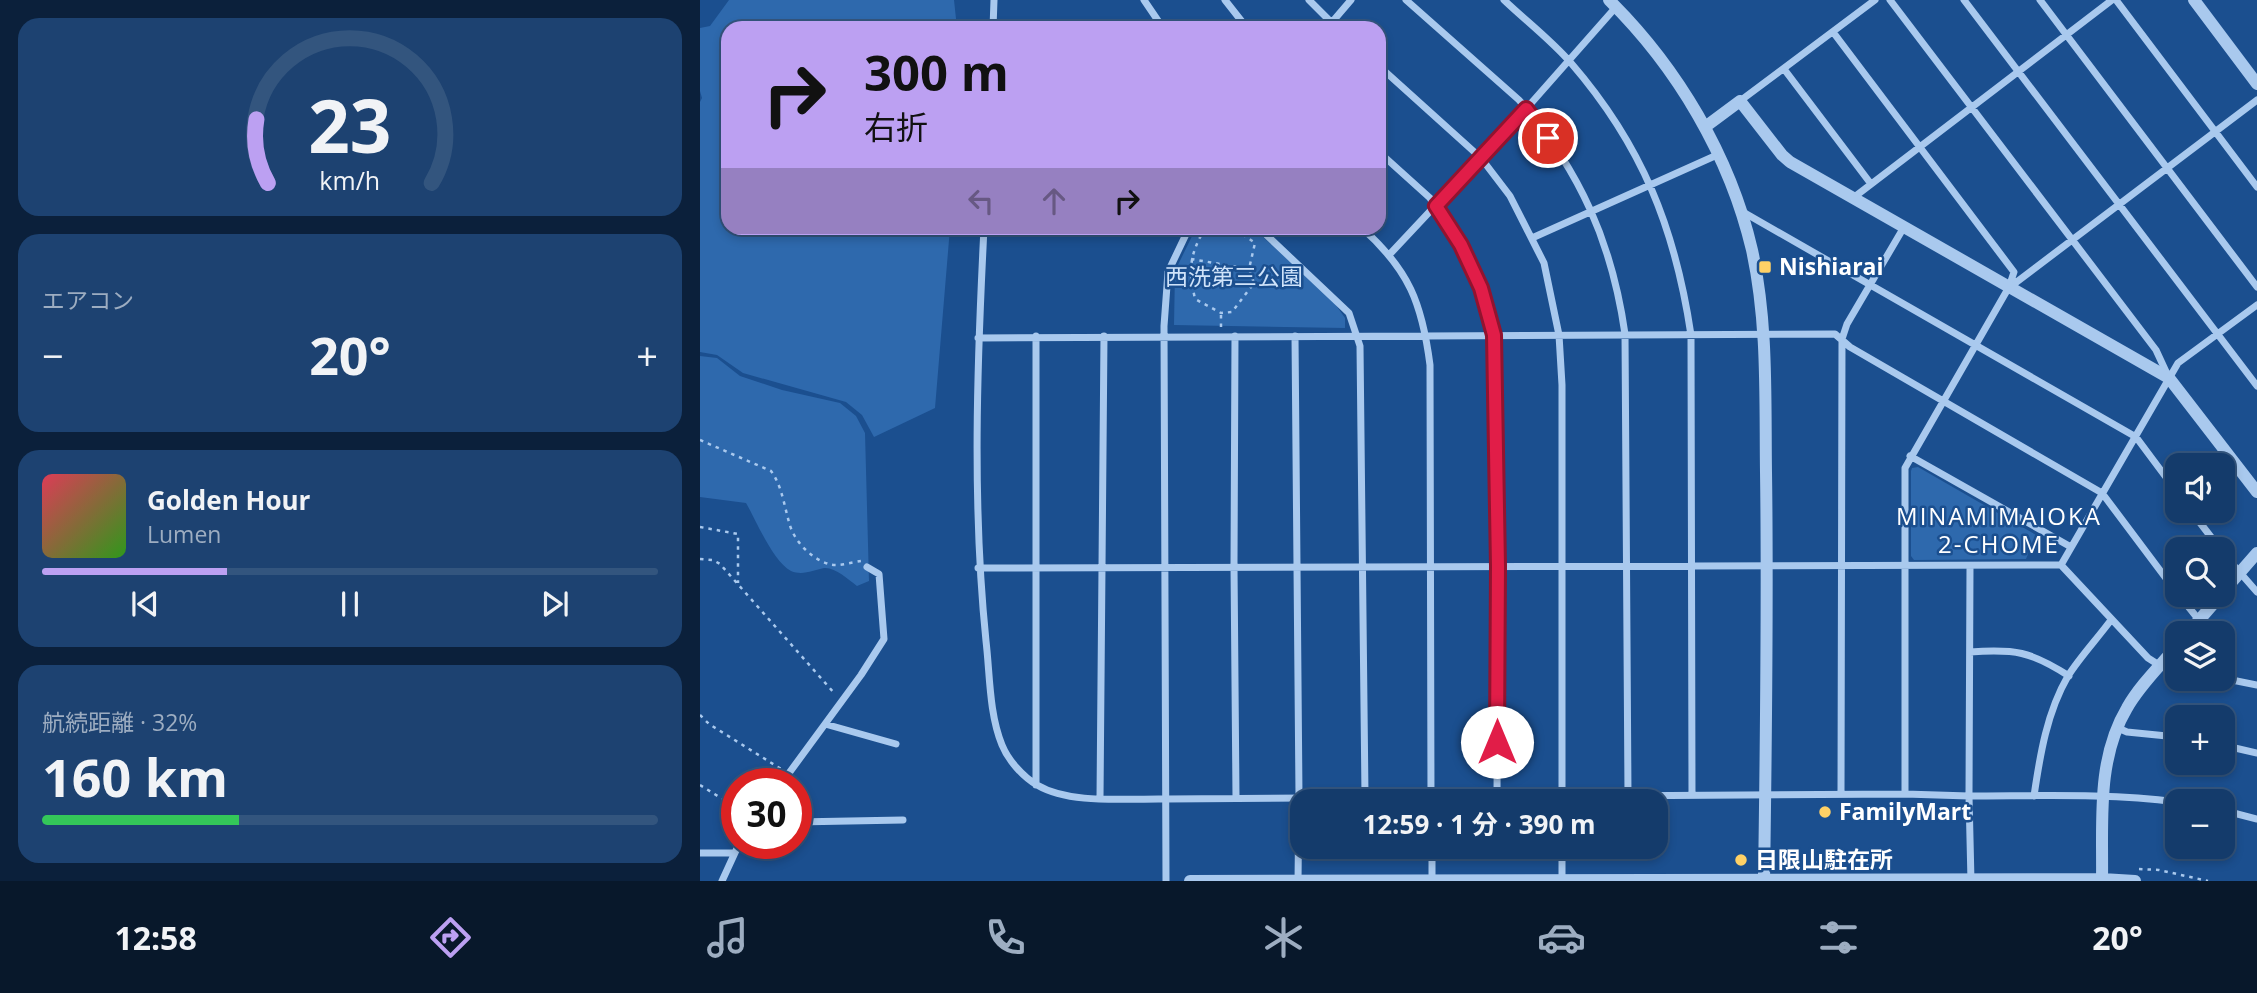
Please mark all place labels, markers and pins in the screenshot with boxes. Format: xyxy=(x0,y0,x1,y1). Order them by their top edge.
pin xyxy=(1518,108,1578,168)
place label: Nishiarai xyxy=(1779,250,1884,282)
marker: Nishiarai xyxy=(1757,259,1773,275)
place label: FamilyMart xyxy=(1839,795,1971,827)
marker: FamilyMart xyxy=(1817,804,1833,820)
place label: 日限山駐在所 xyxy=(1755,843,1893,875)
marker: 日限山駐在所 xyxy=(1733,852,1749,868)

